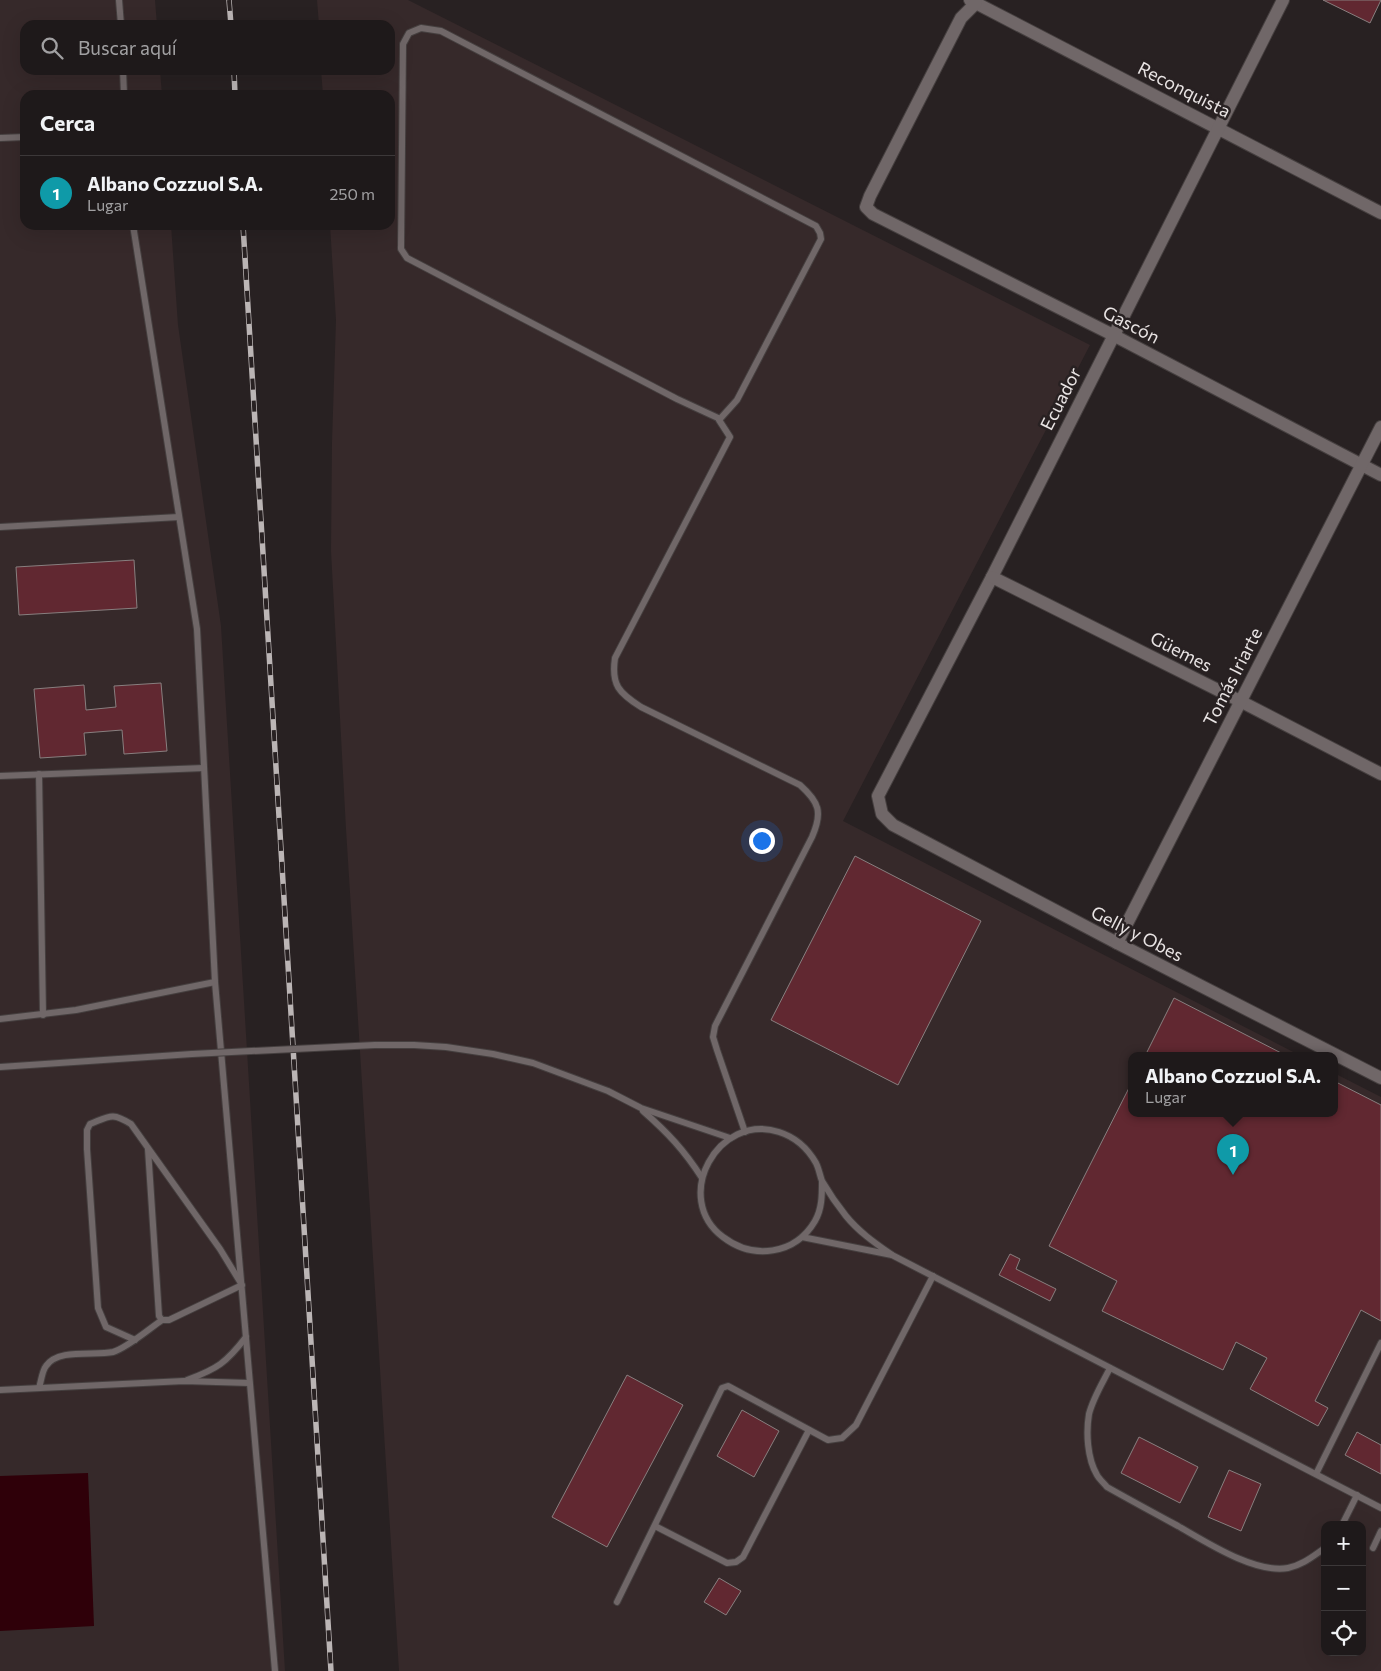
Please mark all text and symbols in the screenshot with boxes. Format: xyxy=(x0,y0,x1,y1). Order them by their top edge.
search box xyxy=(20,20,395,75)
icon: search xyxy=(38,34,66,62)
text: Buscar aquí xyxy=(78,36,177,59)
street label: Reconquista xyxy=(1134,56,1234,122)
text: Cerca xyxy=(40,110,95,135)
text: Albano Cozzuol S.A. xyxy=(87,172,263,195)
text: 1 xyxy=(52,184,60,203)
text: 250 m xyxy=(329,184,375,203)
text: Lugar xyxy=(87,195,128,214)
street label: Gascón xyxy=(1099,301,1164,348)
street label: Ecuador xyxy=(1035,364,1085,434)
street label: Tomás Iriarte xyxy=(1198,624,1266,730)
street label: Güemes xyxy=(1147,626,1216,676)
your location xyxy=(749,828,775,854)
street label: Gelly y Obes xyxy=(1088,901,1187,966)
popup xyxy=(1128,1052,1338,1117)
text: Albano Cozzuol S.A. xyxy=(1145,1064,1321,1087)
text: Lugar xyxy=(1145,1087,1186,1106)
pin: 1 xyxy=(1217,1134,1249,1175)
map controls xyxy=(1321,1521,1366,1656)
button: + xyxy=(1321,1521,1366,1566)
button: − xyxy=(1321,1566,1366,1611)
button: locate xyxy=(1321,1611,1366,1656)

